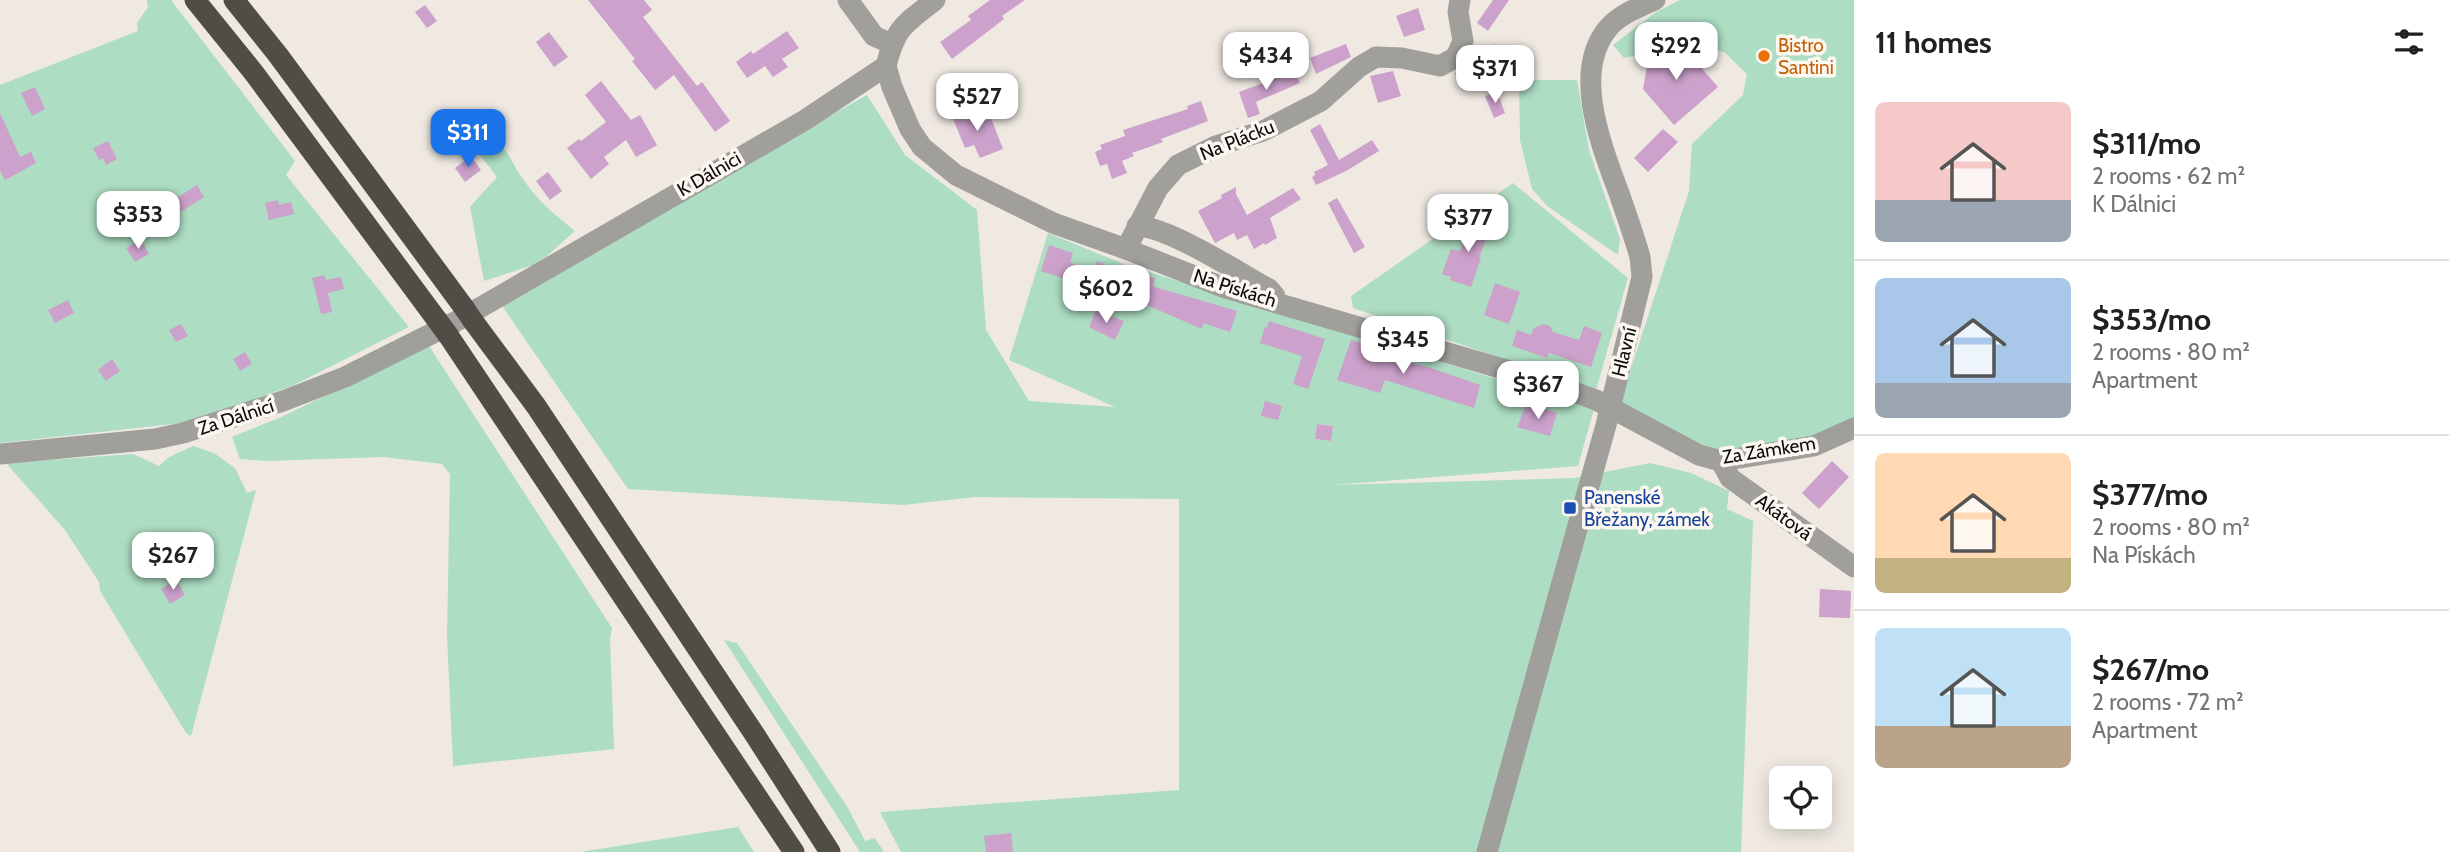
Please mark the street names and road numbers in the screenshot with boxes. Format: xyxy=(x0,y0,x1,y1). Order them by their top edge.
street label: Na Plácku xyxy=(1197,115,1277,165)
street label: K Dálnici xyxy=(673,147,745,201)
street label: Na Pískách xyxy=(1191,264,1279,312)
street label: Hlavní xyxy=(1607,325,1641,379)
street label: Za Dálnicí xyxy=(195,394,277,440)
street label: Za Zámkem xyxy=(1721,431,1817,469)
street label: Akátová xyxy=(1751,489,1817,545)

